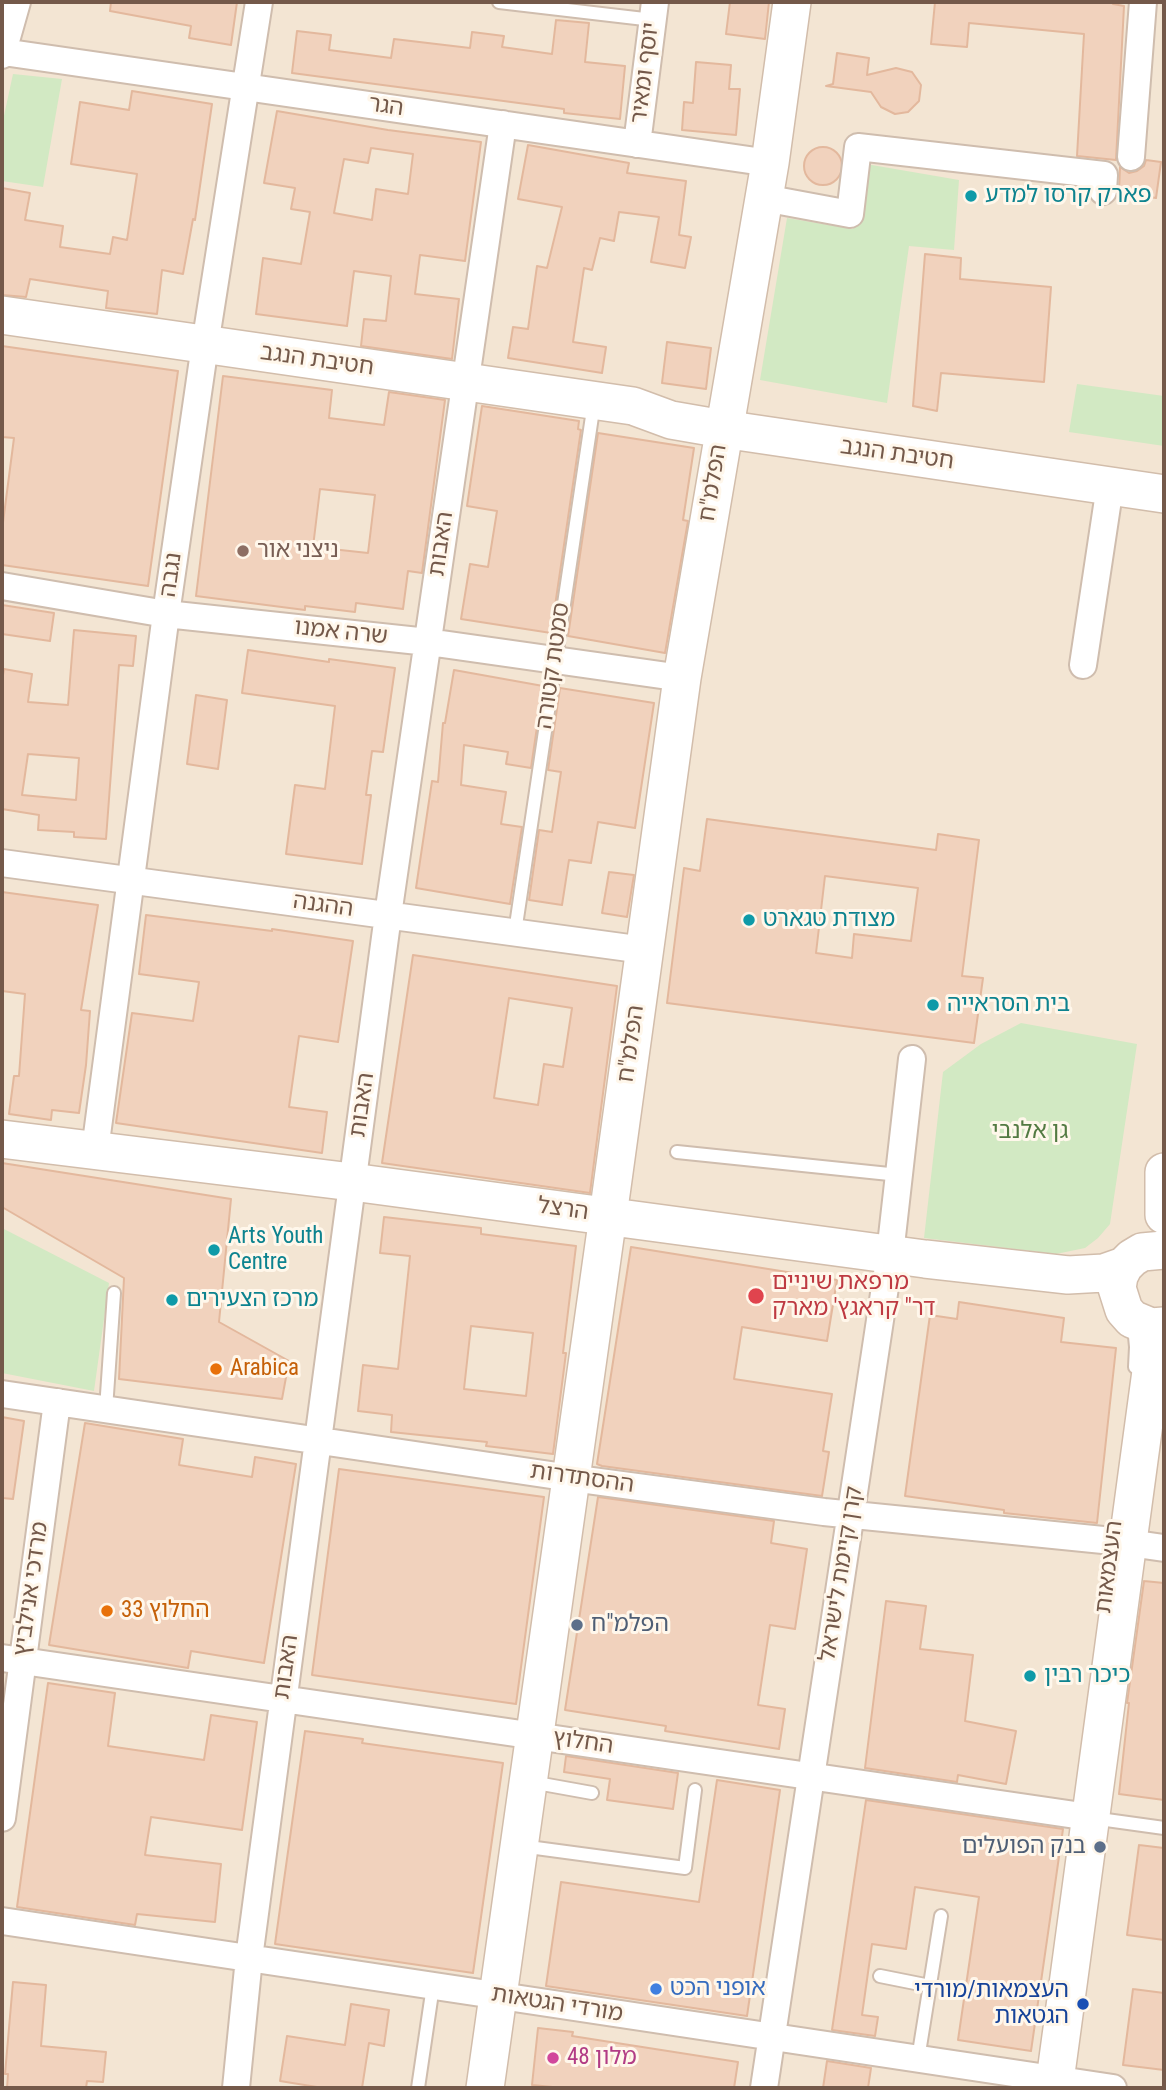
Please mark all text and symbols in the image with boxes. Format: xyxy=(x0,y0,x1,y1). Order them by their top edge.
street label: יוסף ומאיר xyxy=(626,21,666,125)
street label: הגר xyxy=(367,91,405,123)
place label: פארק קרסו למדע xyxy=(985,182,1152,210)
marker: פארק קרסו למדע xyxy=(963,188,979,204)
street label: חטיבת הנגב xyxy=(258,339,376,383)
street label: חטיבת הנגב xyxy=(838,433,956,477)
street label: הפלמ"ח xyxy=(694,442,734,524)
street label: האבות xyxy=(424,510,460,578)
place label: ניצני אור xyxy=(257,537,339,565)
marker: ניצני אור xyxy=(235,543,251,559)
street label: נגבה xyxy=(155,551,189,599)
street label: סמטת קטורה xyxy=(531,601,577,731)
street label: שרה אמנו xyxy=(293,614,389,652)
street label: ההגנה xyxy=(291,888,355,924)
place label: מצודת טגארט xyxy=(763,906,895,934)
marker: מצודת טגארט xyxy=(741,912,757,928)
place label: בית הסראייה xyxy=(947,991,1070,1019)
marker: בית הסראייה xyxy=(925,997,941,1013)
street label: הפלמ"ח xyxy=(613,1004,651,1084)
street label: האבות xyxy=(345,1071,381,1139)
park label: גן אלנבי xyxy=(992,1118,1068,1146)
street label: הרצל xyxy=(536,1193,590,1227)
place label: Arts Youth Centre xyxy=(228,1223,323,1277)
marker: Arts Youth Centre xyxy=(206,1242,222,1258)
place label: מרפאת שיניים דר" קראגץ' מארק xyxy=(772,1269,936,1323)
place label: מרכז הצעירים xyxy=(186,1286,319,1314)
marker: מרפאת שיניים דר" קראגץ' מארק xyxy=(746,1286,766,1306)
marker: מרכז הצעירים xyxy=(164,1292,180,1308)
place label: Arabica xyxy=(230,1355,299,1383)
marker: Arabica xyxy=(208,1361,224,1377)
street label: ההסתדרות xyxy=(528,1458,636,1500)
street label: קרן קיימת לישראל xyxy=(815,1484,869,1664)
street label: העצמאות xyxy=(1091,1519,1129,1615)
street label: מרדכי אנילביץ xyxy=(9,1520,55,1658)
place label: החלוץ 33 xyxy=(121,1597,210,1625)
marker: החלוץ 33 xyxy=(99,1603,115,1619)
place label: הפלמ"ח xyxy=(591,1611,669,1639)
marker: הפלמ"ח xyxy=(569,1617,585,1633)
street label: האבות xyxy=(269,1633,305,1701)
place label: כיכר רבין xyxy=(1044,1662,1130,1690)
marker: כיכר רבין xyxy=(1022,1668,1038,1684)
street label: החלוץ xyxy=(551,1725,615,1761)
place label: בנק הפועלים xyxy=(962,1833,1086,1861)
marker: בנק הפועלים xyxy=(1092,1839,1108,1855)
place label: אופני הכט xyxy=(670,1975,766,2003)
place label: העצמאות/מורדי הגטאות xyxy=(914,1977,1069,2031)
street label: מורדי הגטאות xyxy=(489,1981,625,2029)
marker: אופני הכט xyxy=(648,1981,664,1997)
marker: העצמאות/מורדי הגטאות xyxy=(1075,1996,1091,2012)
place label: מלון 48 xyxy=(567,2044,637,2072)
marker: מלון 48 xyxy=(545,2050,561,2066)

